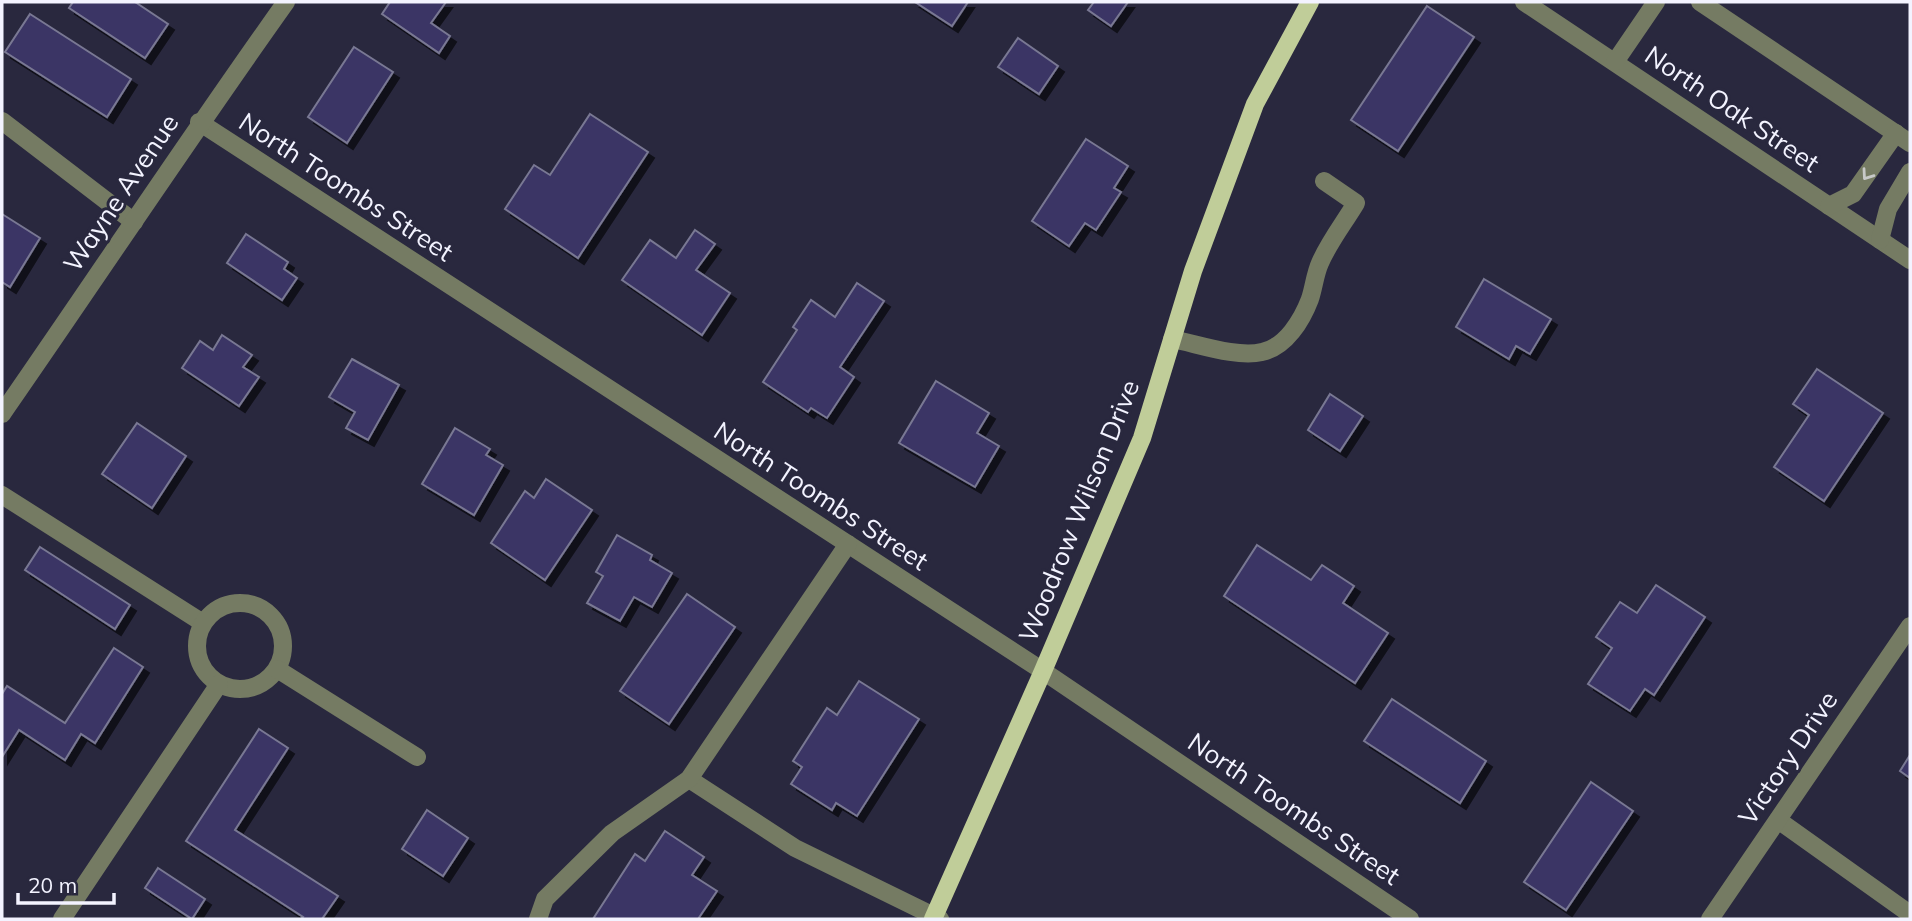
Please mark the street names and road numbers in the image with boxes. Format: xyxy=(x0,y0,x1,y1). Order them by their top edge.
street label: North Oak Street xyxy=(1639,38,1826,179)
street label: North Toombs Street xyxy=(233,105,460,268)
street label: Wayne Avenue xyxy=(56,107,186,278)
street label: Woodrow Wilson Drive xyxy=(1011,375,1146,647)
street label: North Toombs Street xyxy=(708,414,935,577)
street label: Victory Drive xyxy=(1731,684,1845,831)
street label: North Toombs Street xyxy=(1182,725,1407,892)

